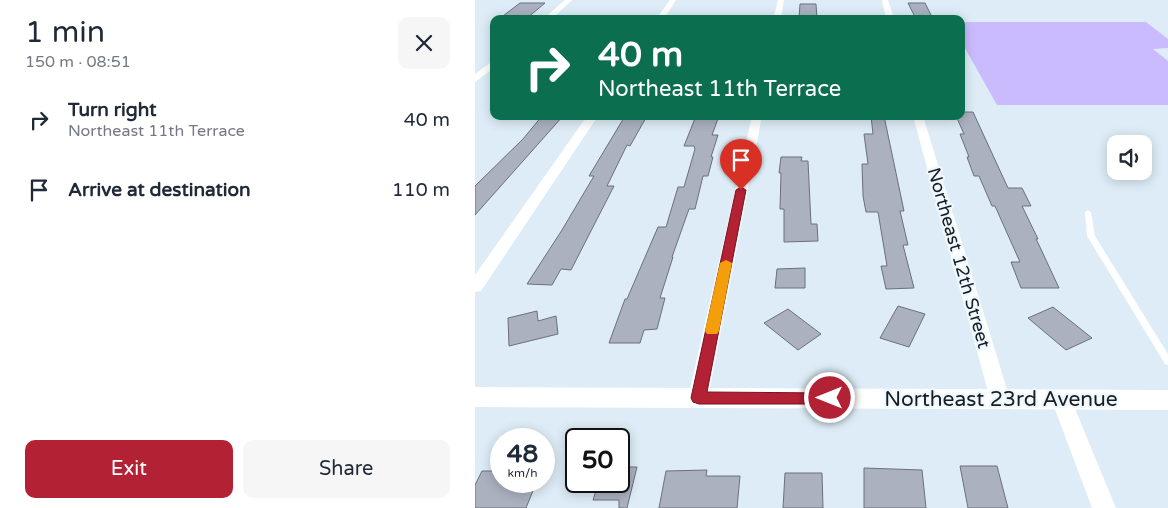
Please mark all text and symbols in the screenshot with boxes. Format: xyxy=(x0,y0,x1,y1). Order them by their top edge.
text: 1 min xyxy=(25,14,105,51)
button: close xyxy=(398,17,450,69)
text: 40 m xyxy=(598,34,683,76)
icon: right xyxy=(515,35,580,100)
text: 150 m · 08:51 xyxy=(25,52,131,72)
text: Northeast 11th Terrace xyxy=(598,76,841,102)
text: Turn right xyxy=(68,99,156,121)
icon: right xyxy=(25,106,53,134)
text: 40 m xyxy=(404,109,450,131)
text: Northeast 11th Terrace xyxy=(68,121,245,141)
map controls xyxy=(1107,135,1152,180)
button: sound xyxy=(1107,135,1152,180)
pin xyxy=(720,139,762,190)
icon: arrive xyxy=(727,146,755,174)
street label: Northeast 12th Street xyxy=(923,165,995,351)
icon: arrive xyxy=(25,176,53,204)
text: Arrive at destination xyxy=(68,179,251,201)
text: 110 m xyxy=(392,179,450,201)
position arrow xyxy=(803,371,855,423)
street label: Northeast 23rd Avenue xyxy=(884,387,1118,412)
speed limit sign: 50 xyxy=(565,428,630,493)
text: 48 xyxy=(507,439,538,469)
button: Exit xyxy=(25,440,233,498)
button: Share xyxy=(243,440,450,498)
text: km/h xyxy=(507,466,538,480)

